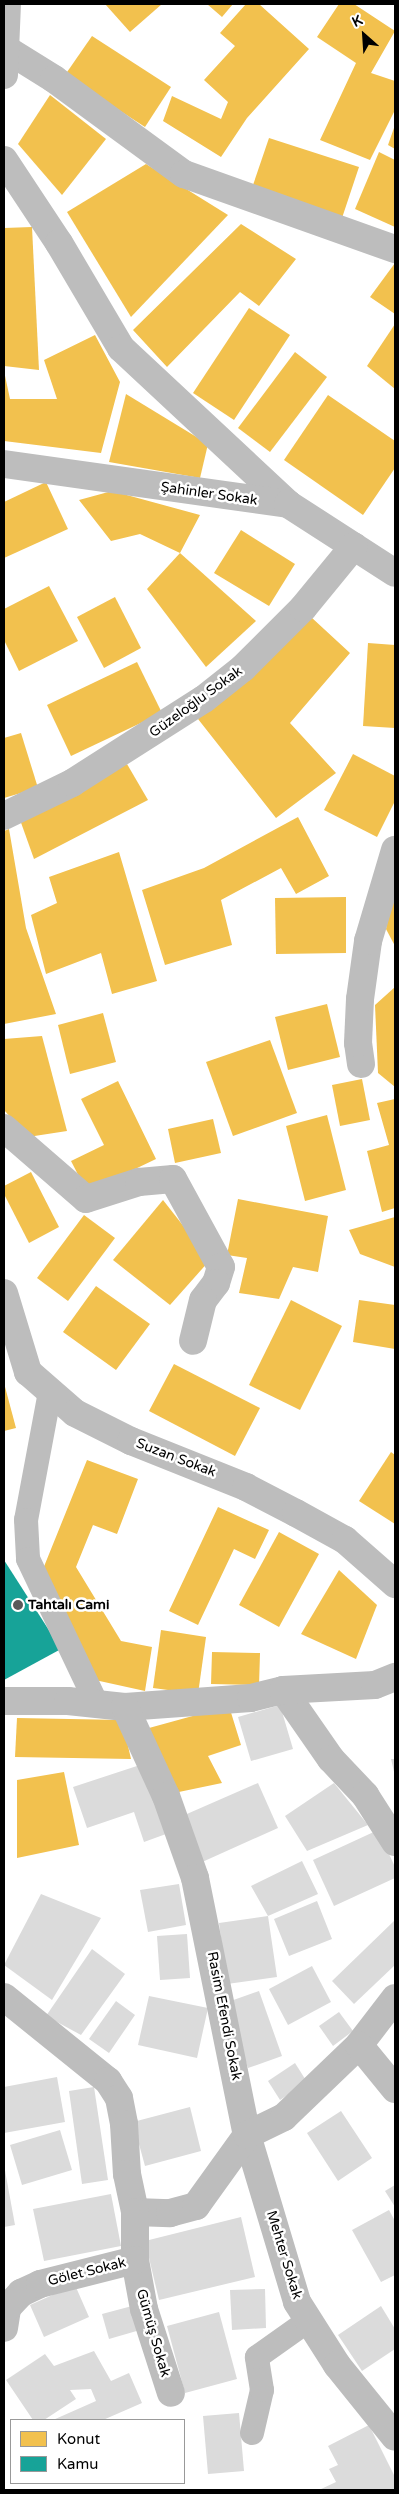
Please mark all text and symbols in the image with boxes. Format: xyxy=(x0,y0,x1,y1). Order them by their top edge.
north arrow xyxy=(339,10,389,60)
text: K xyxy=(349,11,365,31)
street label: Şahinler Sokak xyxy=(160,479,258,509)
street label: Güzeloğlu Sokak xyxy=(146,663,246,741)
street label: Suzan Sokak xyxy=(134,1435,218,1481)
place label: Tahtalı Cami xyxy=(28,1597,109,1613)
marker: Tahtalı Cami xyxy=(12,1599,24,1611)
street label: Rasim Efendi Sokak xyxy=(203,1950,245,2082)
street label: Mehter Sokak xyxy=(263,2209,305,2301)
street label: Gölet Sokak xyxy=(46,2254,128,2290)
street label: Gümüş Sokak xyxy=(132,2287,174,2379)
legend xyxy=(10,2419,185,2484)
text: Konut xyxy=(57,2430,100,2448)
text: Kamu xyxy=(57,2455,98,2473)

